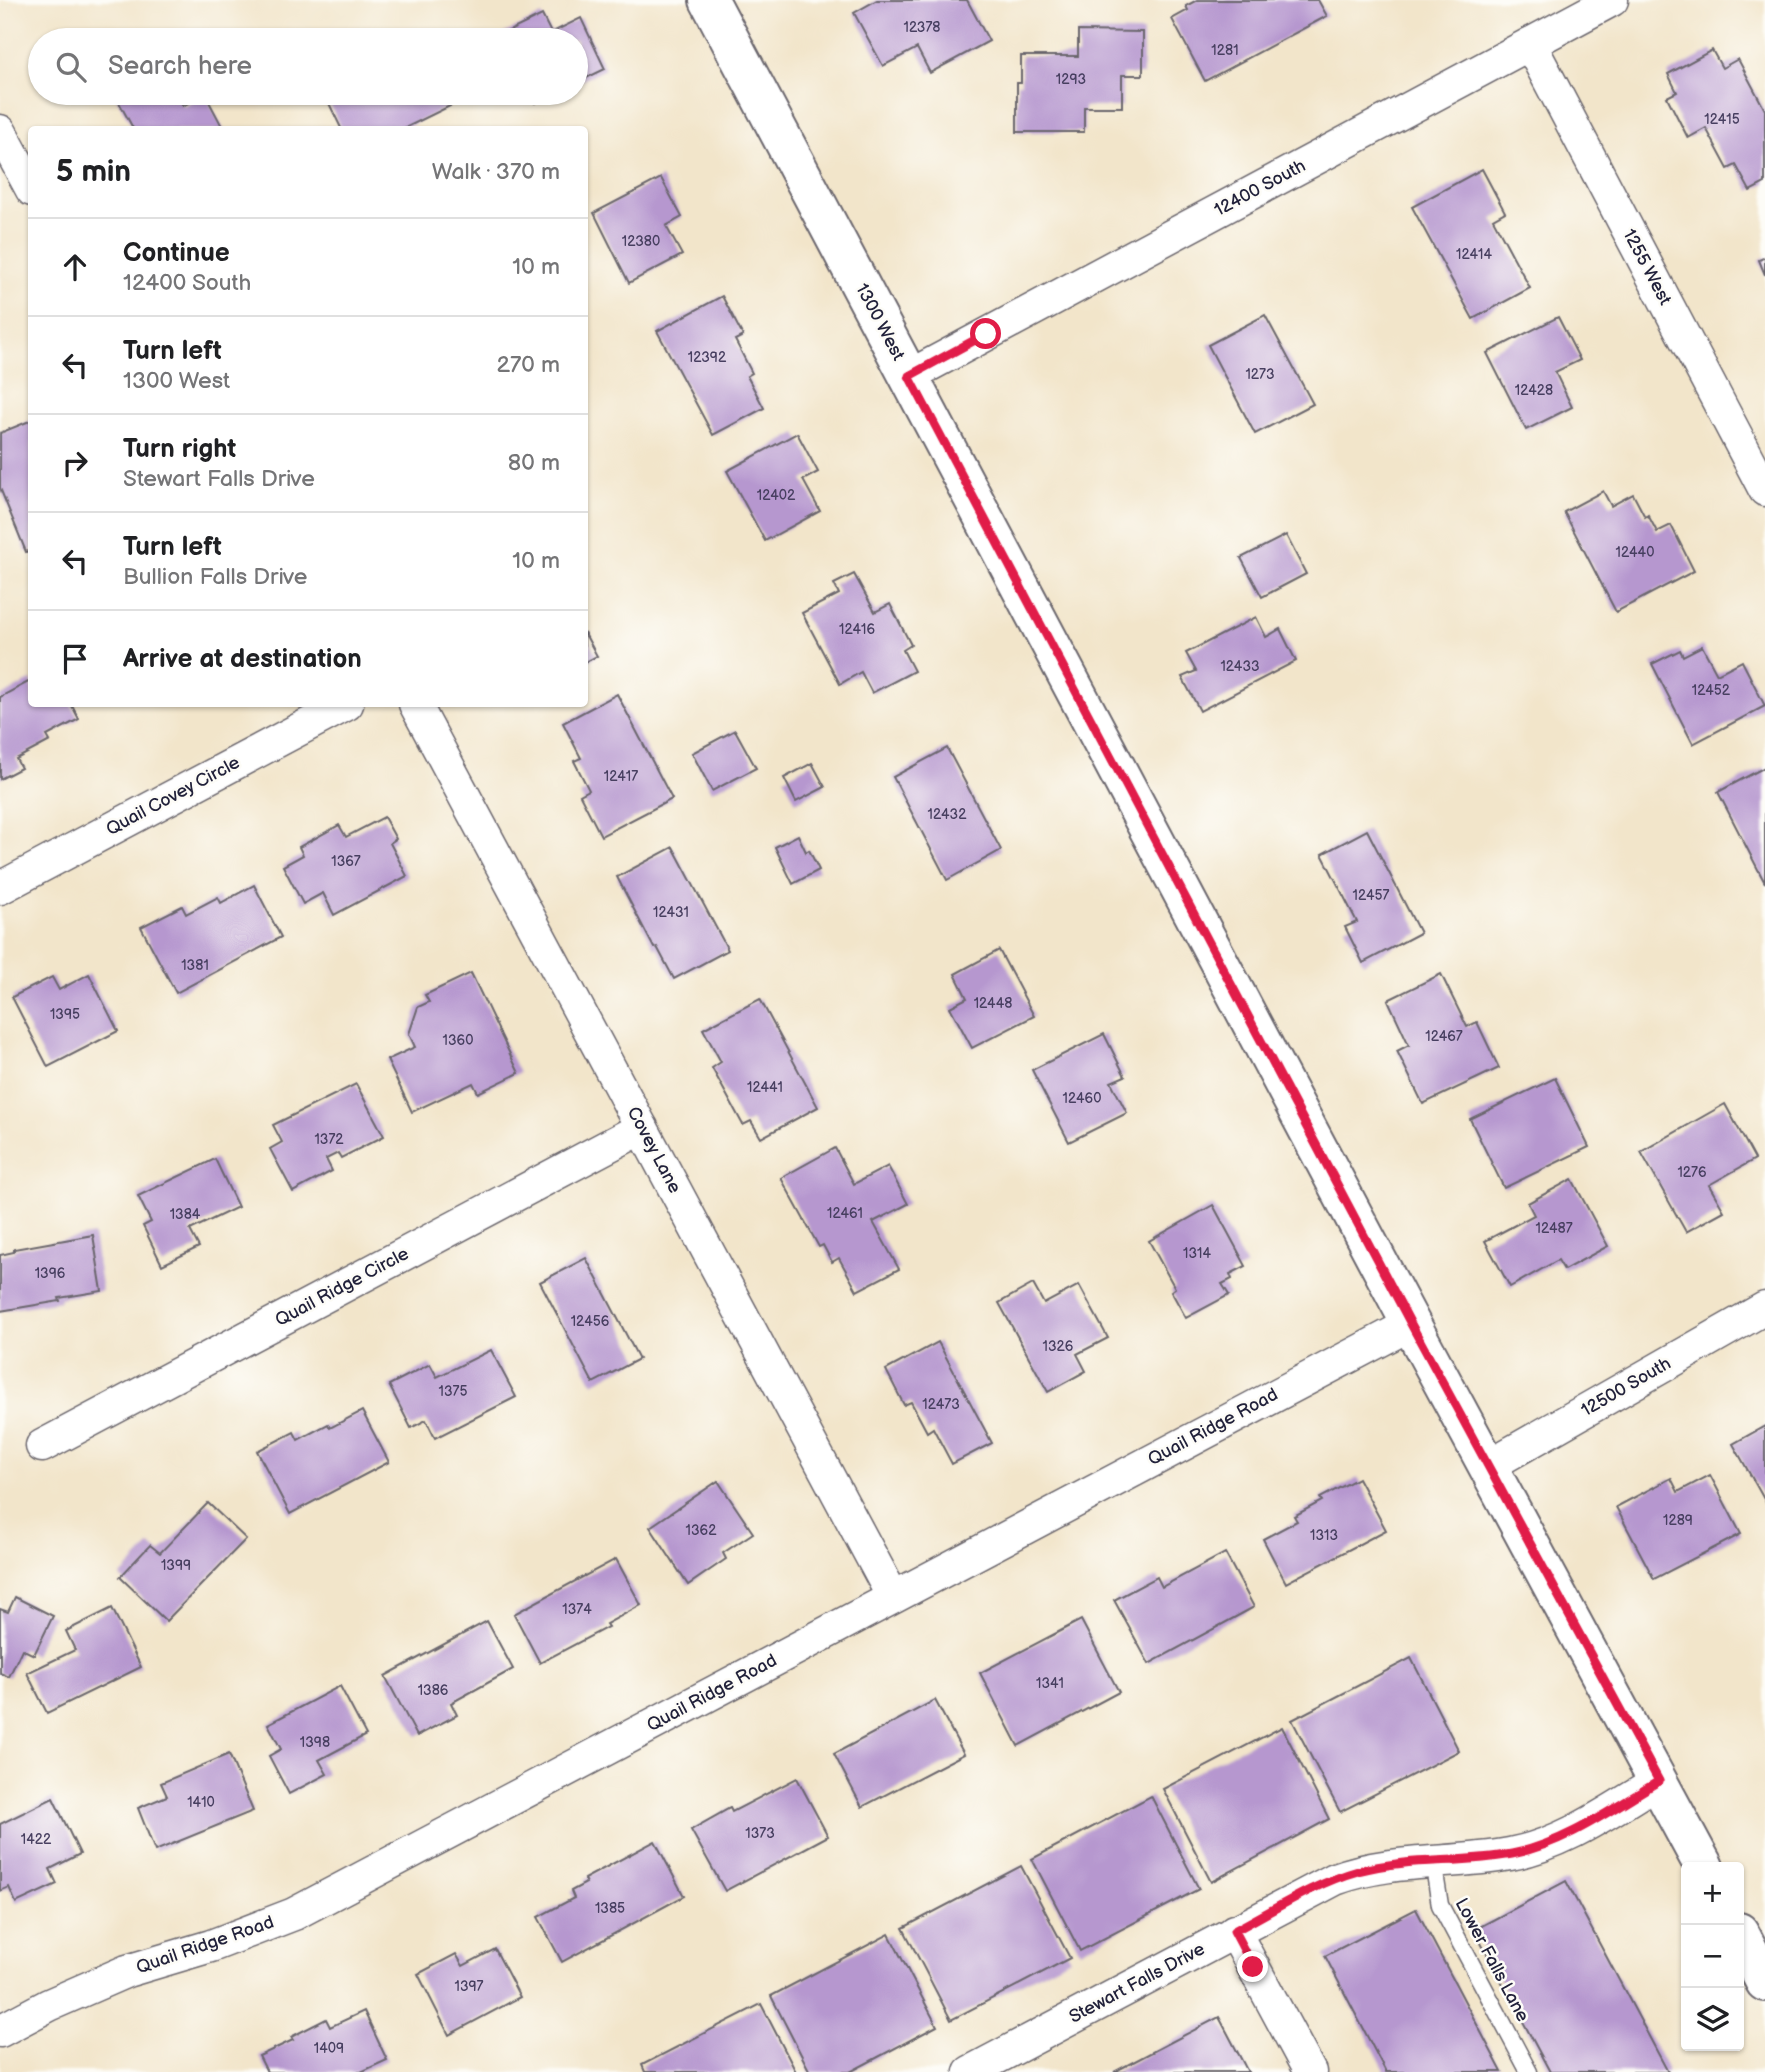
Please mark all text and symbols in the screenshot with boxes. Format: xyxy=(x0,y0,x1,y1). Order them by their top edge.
house number: 12378 xyxy=(903,19,941,36)
search box xyxy=(28,28,588,105)
house number: 1281 xyxy=(1211,42,1239,59)
icon: search xyxy=(52,48,90,86)
text: Search here xyxy=(108,51,252,82)
house number: 1293 xyxy=(1056,71,1086,88)
house number: 12415 xyxy=(1704,111,1740,128)
text: 5 min xyxy=(56,154,131,190)
street label: 12400 South xyxy=(1211,155,1309,221)
text: Walk · 370 m xyxy=(432,158,560,186)
street label: 1255 West xyxy=(1618,225,1676,309)
house number: 12380 xyxy=(622,233,660,250)
text: Continue xyxy=(123,238,230,269)
house number: 12414 xyxy=(1456,246,1492,263)
icon: ahead xyxy=(56,248,94,286)
text: 10 m xyxy=(512,253,560,281)
text: 12400 South xyxy=(123,269,251,297)
street label: 1300 West xyxy=(851,280,909,364)
route start xyxy=(970,318,1001,349)
text: Turn left xyxy=(123,336,222,367)
icon: left xyxy=(56,346,94,384)
house number: 12392 xyxy=(688,349,727,366)
text: 270 m xyxy=(496,351,560,379)
house number: 1273 xyxy=(1245,366,1275,383)
text: 1300 West xyxy=(123,367,230,395)
house number: 12428 xyxy=(1515,382,1553,399)
text: Turn right xyxy=(123,434,236,465)
icon: right xyxy=(56,444,94,482)
text: 80 m xyxy=(508,449,560,477)
text: Stewart Falls Drive xyxy=(123,465,315,493)
house number: 12402 xyxy=(757,487,796,504)
text: Turn left xyxy=(123,532,222,563)
icon: left xyxy=(56,542,94,580)
house number: 12440 xyxy=(1616,544,1654,561)
text: 10 m xyxy=(512,547,560,575)
text: Bullion Falls Drive xyxy=(123,563,307,591)
house number: 12416 xyxy=(839,621,875,638)
icon: arrive xyxy=(56,640,94,678)
text: Arrive at destination xyxy=(123,644,362,675)
house number: 12433 xyxy=(1220,658,1260,675)
house number: 12452 xyxy=(1692,682,1731,699)
street label: Quail Covey Circle xyxy=(103,752,244,840)
house number: 12417 xyxy=(604,768,638,785)
house number: 12432 xyxy=(928,806,967,823)
house number: 1367 xyxy=(331,853,361,870)
house number: 12457 xyxy=(1353,887,1390,904)
house number: 12431 xyxy=(653,904,689,921)
house number: 1381 xyxy=(181,957,209,974)
house number: 12448 xyxy=(974,995,1012,1012)
house number: 1395 xyxy=(50,1006,80,1023)
house number: 12467 xyxy=(1425,1028,1463,1045)
house number: 1360 xyxy=(443,1032,473,1049)
house number: 12441 xyxy=(747,1079,783,1096)
house number: 12460 xyxy=(1063,1090,1101,1107)
street label: Covey Lane xyxy=(623,1103,686,1197)
house number: 1372 xyxy=(314,1131,344,1148)
house number: 1276 xyxy=(1677,1164,1707,1181)
house number: 12461 xyxy=(827,1205,863,1222)
house number: 1384 xyxy=(170,1206,201,1223)
house number: 12487 xyxy=(1535,1220,1573,1237)
street label: Quail Ridge Circle xyxy=(272,1243,412,1331)
house number: 1314 xyxy=(1183,1245,1211,1262)
house number: 1396 xyxy=(35,1265,66,1282)
house number: 12456 xyxy=(571,1313,610,1330)
house number: 1326 xyxy=(1043,1338,1074,1355)
street label: 12500 South xyxy=(1577,1353,1675,1421)
house number: 1375 xyxy=(439,1383,467,1400)
street label: Quail Ridge Road xyxy=(1144,1384,1282,1470)
house number: 12473 xyxy=(922,1396,960,1413)
house number: 1289 xyxy=(1663,1512,1693,1529)
house number: 1362 xyxy=(686,1522,717,1539)
house number: 1313 xyxy=(1310,1527,1338,1544)
house number: 1399 xyxy=(161,1557,191,1574)
house number: 1374 xyxy=(562,1601,592,1618)
street label: Quail Ridge Road xyxy=(643,1650,781,1736)
house number: 1341 xyxy=(1036,1675,1064,1692)
house number: 1386 xyxy=(418,1682,449,1699)
house number: 1398 xyxy=(300,1734,330,1751)
house number: 1410 xyxy=(187,1794,215,1811)
house number: 1373 xyxy=(745,1825,775,1842)
house number: 1422 xyxy=(21,1831,52,1848)
map controls xyxy=(1681,1862,1744,2051)
button: + xyxy=(1681,1862,1744,1925)
street label: Lower Falls Lane xyxy=(1451,1895,1534,2026)
house number: 1385 xyxy=(595,1900,625,1917)
street label: Quail Ridge Road xyxy=(133,1912,277,1978)
button: − xyxy=(1681,1925,1744,1988)
street label: Stewart Falls Drive xyxy=(1066,1938,1209,2028)
route end xyxy=(1237,1951,1268,1982)
house number: 1397 xyxy=(455,1978,484,1995)
button: layers xyxy=(1681,1988,1744,2051)
house number: 1409 xyxy=(314,2040,344,2057)

